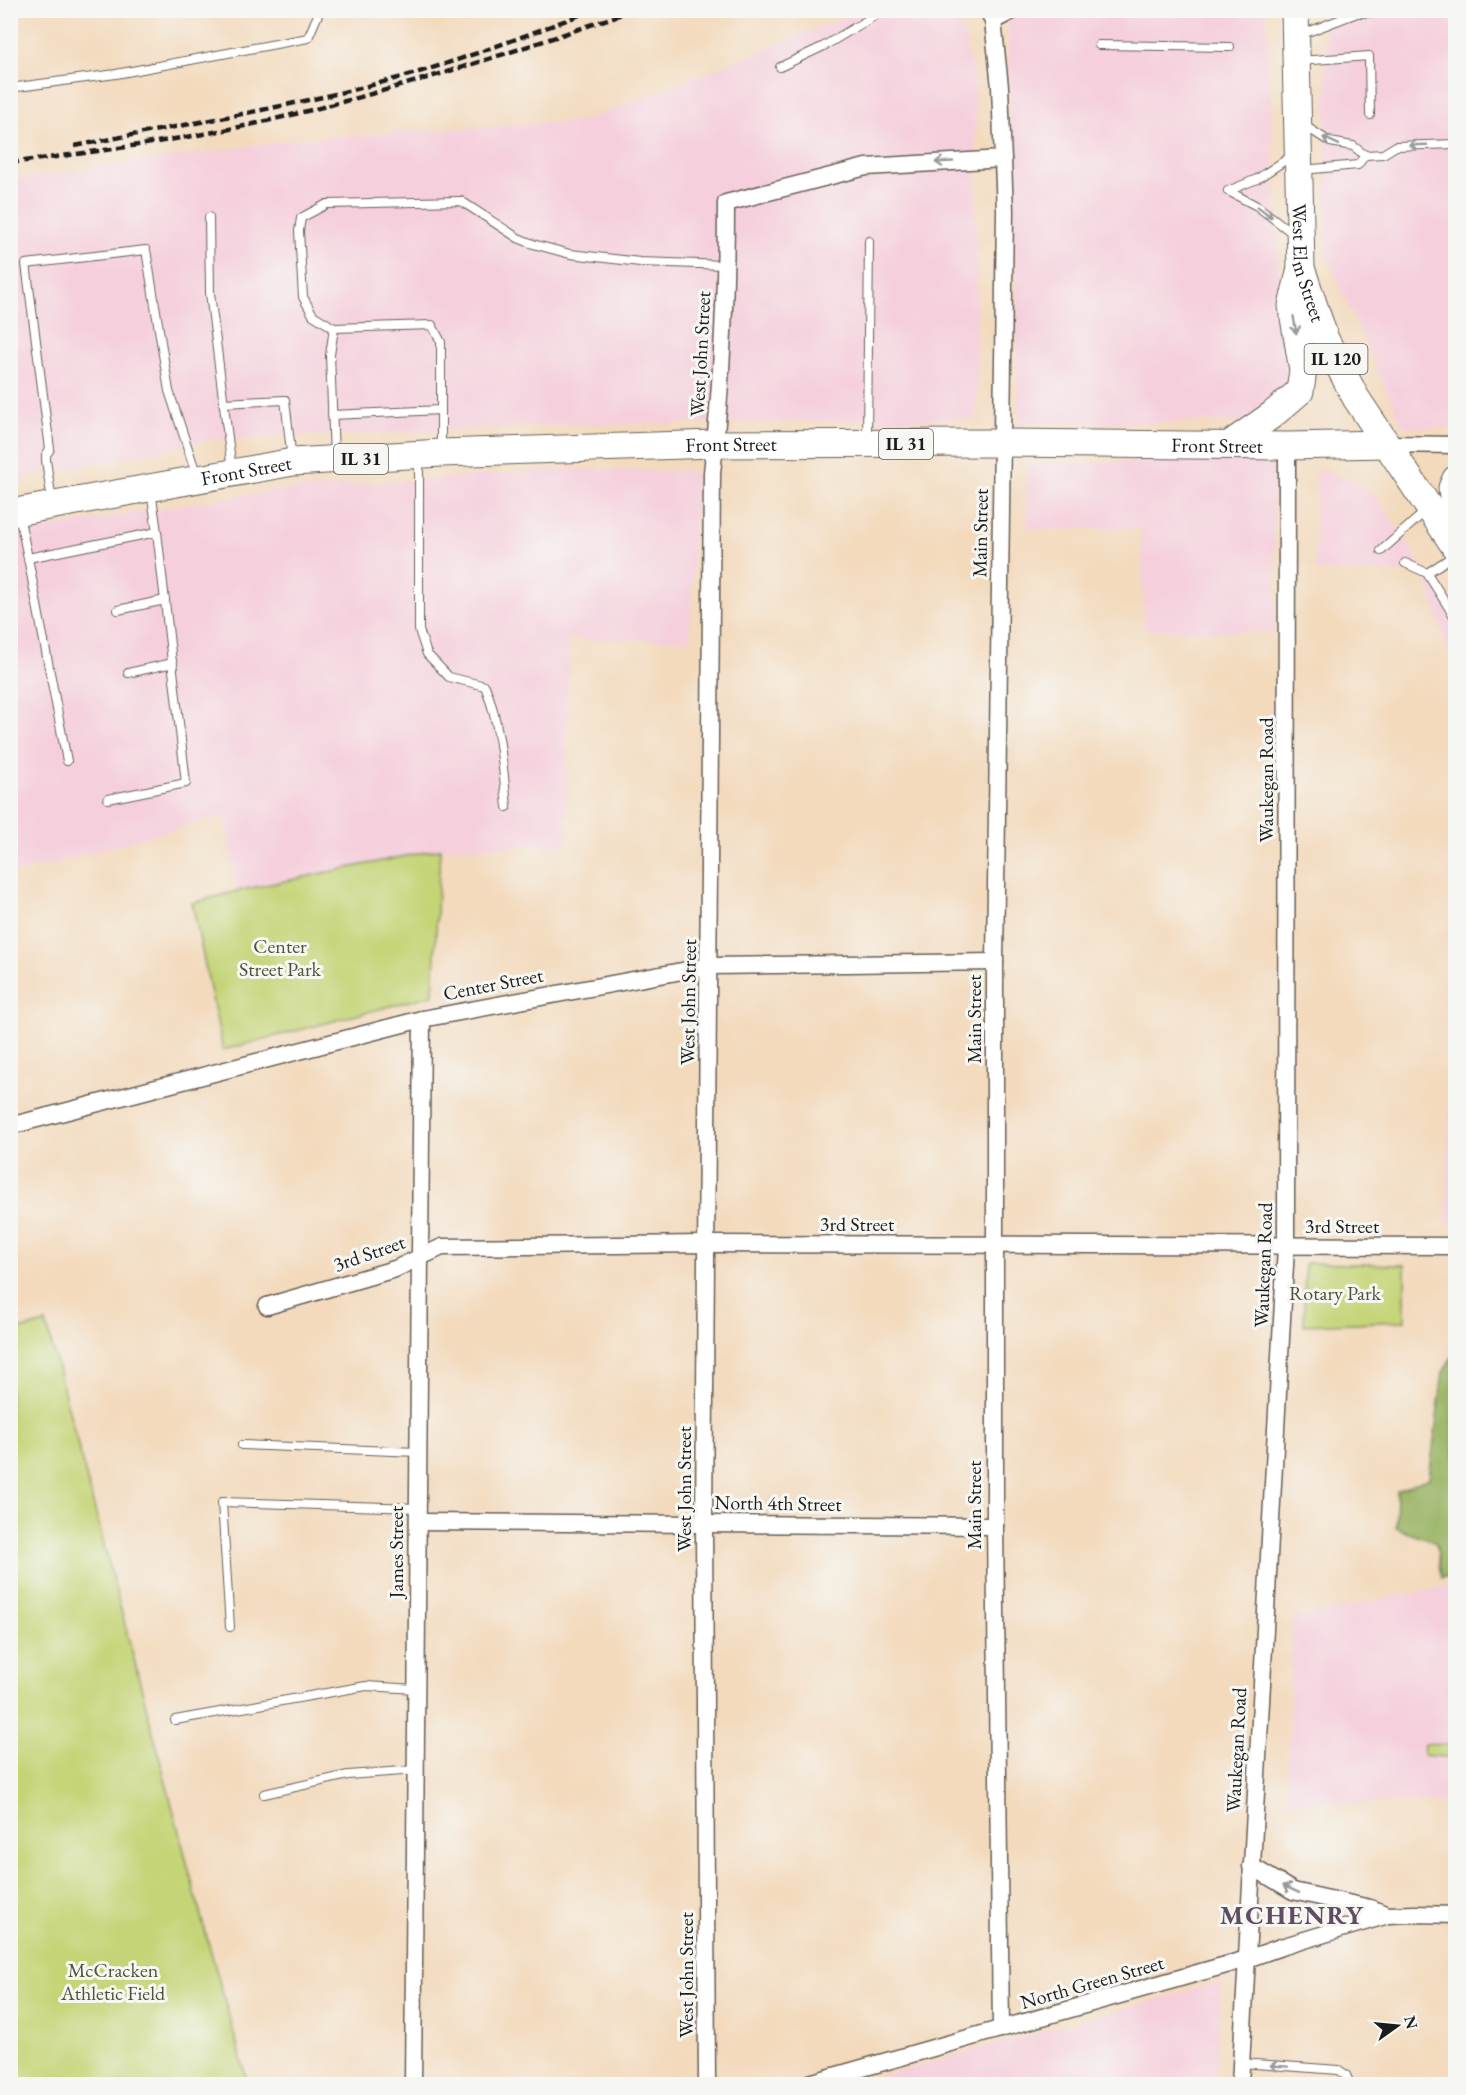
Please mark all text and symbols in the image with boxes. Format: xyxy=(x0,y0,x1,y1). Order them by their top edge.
one-way arrow xyxy=(1322,134,1340,146)
one-way arrow xyxy=(1409,140,1429,151)
one-way arrow xyxy=(935,157,955,168)
street label: West Elm Street xyxy=(1286,203,1332,326)
one-way arrow xyxy=(1257,206,1273,219)
street label: West John Street xyxy=(684,290,716,418)
one-way arrow xyxy=(1290,315,1301,334)
road number: IL 120 xyxy=(1304,344,1368,374)
road number: IL 31 xyxy=(879,429,933,459)
street label: Front Street xyxy=(685,431,778,458)
street label: Front Street xyxy=(1171,432,1264,459)
road number: IL 31 xyxy=(334,444,388,474)
street label: Front Street xyxy=(199,449,294,491)
street label: Main Street xyxy=(966,488,994,578)
street label: Waukegan Road xyxy=(1253,717,1279,843)
park label: Center Street Park xyxy=(239,933,322,982)
street label: West John Street xyxy=(674,938,702,1065)
street label: Center Street xyxy=(441,961,546,1006)
street label: Main Street xyxy=(961,974,987,1064)
street label: Waukegan Road xyxy=(1248,1201,1278,1328)
street label: 3rd Street xyxy=(820,1211,895,1237)
street label: 3rd Street xyxy=(1305,1213,1380,1239)
street label: 3rd Street xyxy=(330,1228,409,1277)
park label: Rotary Park xyxy=(1289,1280,1382,1306)
street label: West John Street xyxy=(671,1425,697,1552)
street label: Main Street xyxy=(961,1460,987,1550)
street label: North 4th Street xyxy=(714,1489,842,1517)
street label: James Street xyxy=(383,1505,409,1600)
street label: Waukegan Road xyxy=(1220,1686,1252,1813)
one-way arrow xyxy=(1283,1882,1301,1894)
district label: MCHENRY xyxy=(1220,1898,1364,1932)
street label: West John Street xyxy=(673,1911,699,2038)
street label: North Green Street xyxy=(1017,1949,1167,2015)
park label: McCracken Athletic Field xyxy=(60,1957,166,2006)
north arrow xyxy=(1367,1996,1427,2056)
text: N xyxy=(1399,2013,1423,2031)
one-way arrow xyxy=(1269,2060,1289,2071)

